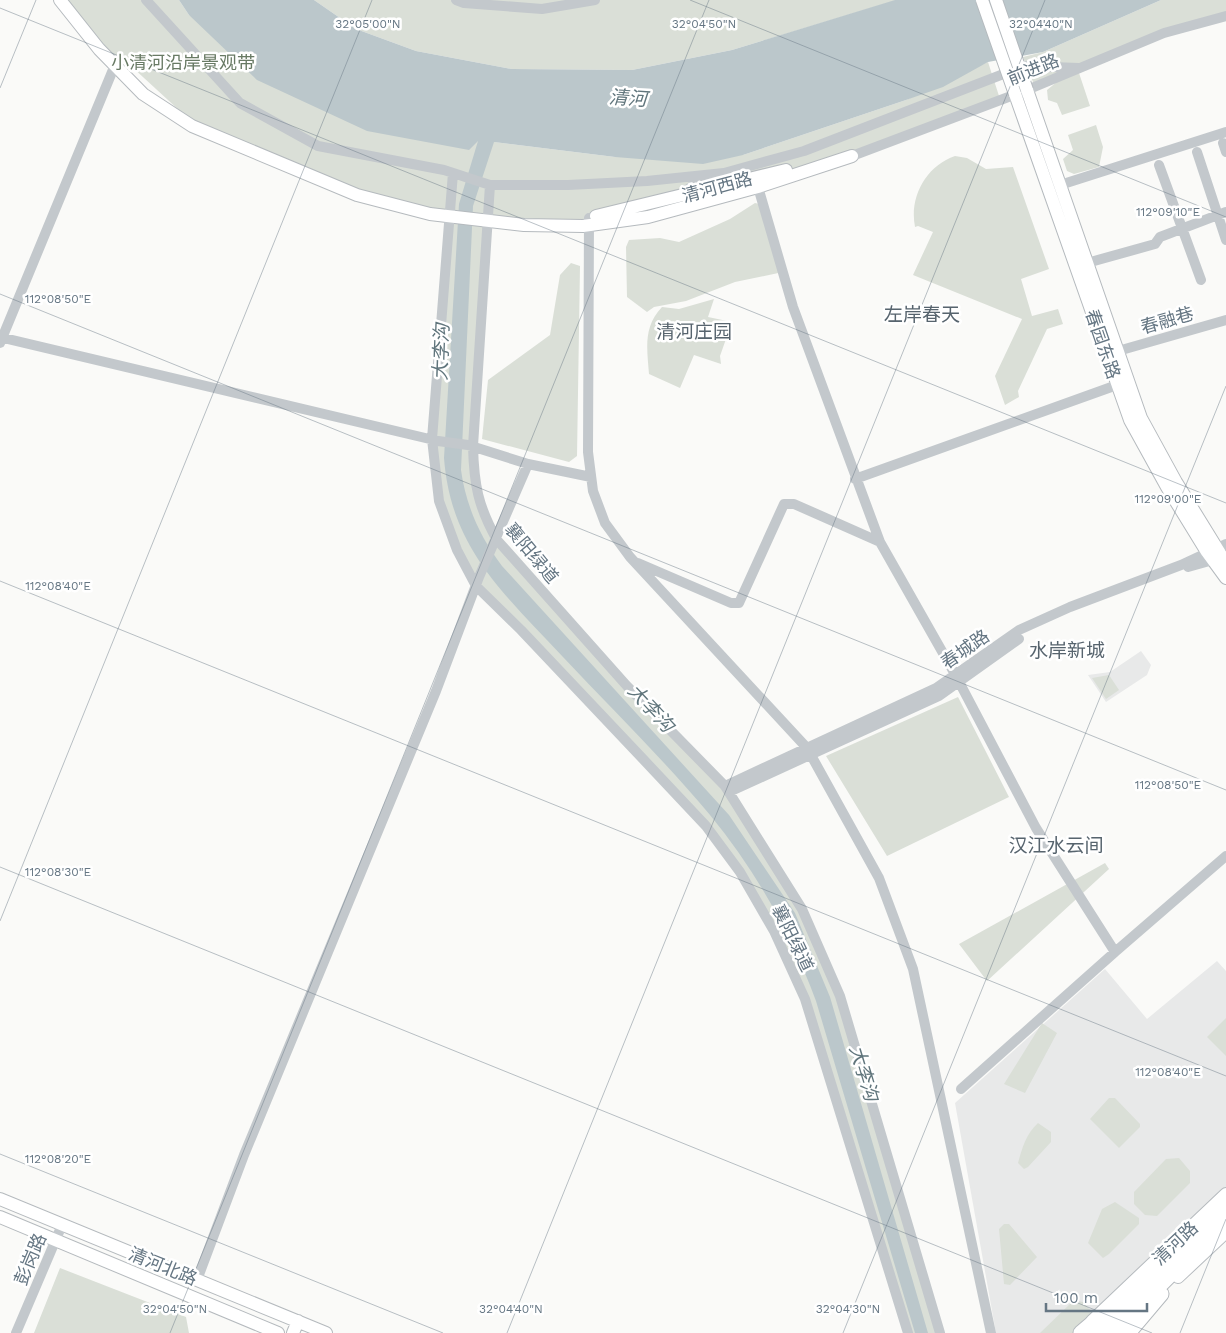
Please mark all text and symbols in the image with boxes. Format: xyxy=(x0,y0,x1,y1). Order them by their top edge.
text: 32°05'00"N xyxy=(335,17,401,31)
text: 32°04'50"N xyxy=(672,17,736,31)
text: 32°04'40"N xyxy=(1009,17,1073,31)
street label: 前进路 xyxy=(1004,49,1062,89)
park label: 小清河沿岸景观带 xyxy=(111,52,255,73)
water label: 清河 xyxy=(608,85,652,111)
street label: 清河西路 xyxy=(680,168,754,206)
text: 112°09'10"E xyxy=(1136,205,1200,219)
text: 112°08'50"E xyxy=(25,292,92,306)
street label: 春融巷 xyxy=(1138,302,1196,338)
district label: 左岸春天 xyxy=(884,303,960,326)
street label: 春园东路 xyxy=(1081,307,1125,381)
district label: 清河庄园 xyxy=(656,320,732,343)
water label: 大李沟 xyxy=(429,321,454,381)
text: 112°09'00"E xyxy=(1135,492,1202,506)
street label: 襄阳绿道 xyxy=(501,519,563,587)
text: 112°08'40"E xyxy=(25,579,91,593)
street label: 春城路 xyxy=(937,625,993,673)
district label: 水岸新城 xyxy=(1029,639,1105,662)
water label: 大李沟 xyxy=(623,679,680,738)
text: 112°08'50"E xyxy=(1135,778,1202,792)
district label: 汉江水云间 xyxy=(1008,834,1104,857)
text: 112°08'30"E xyxy=(25,865,92,879)
street label: 襄阳绿道 xyxy=(768,901,818,975)
water label: 大李沟 xyxy=(845,1042,884,1106)
text: 112°08'40"E xyxy=(1135,1065,1201,1079)
text: 112°08'20"E xyxy=(25,1152,92,1166)
street label: 清河路 xyxy=(1148,1217,1202,1269)
street label: 彭岗路 xyxy=(10,1230,50,1288)
street label: 清河北路 xyxy=(126,1243,200,1289)
scale bar xyxy=(1046,1280,1147,1312)
text: 100 m xyxy=(1054,1289,1098,1307)
text: 32°04'50"N xyxy=(143,1302,207,1316)
text: 32°04'40"N xyxy=(479,1302,543,1316)
text: 32°04'30"N xyxy=(816,1302,880,1316)

